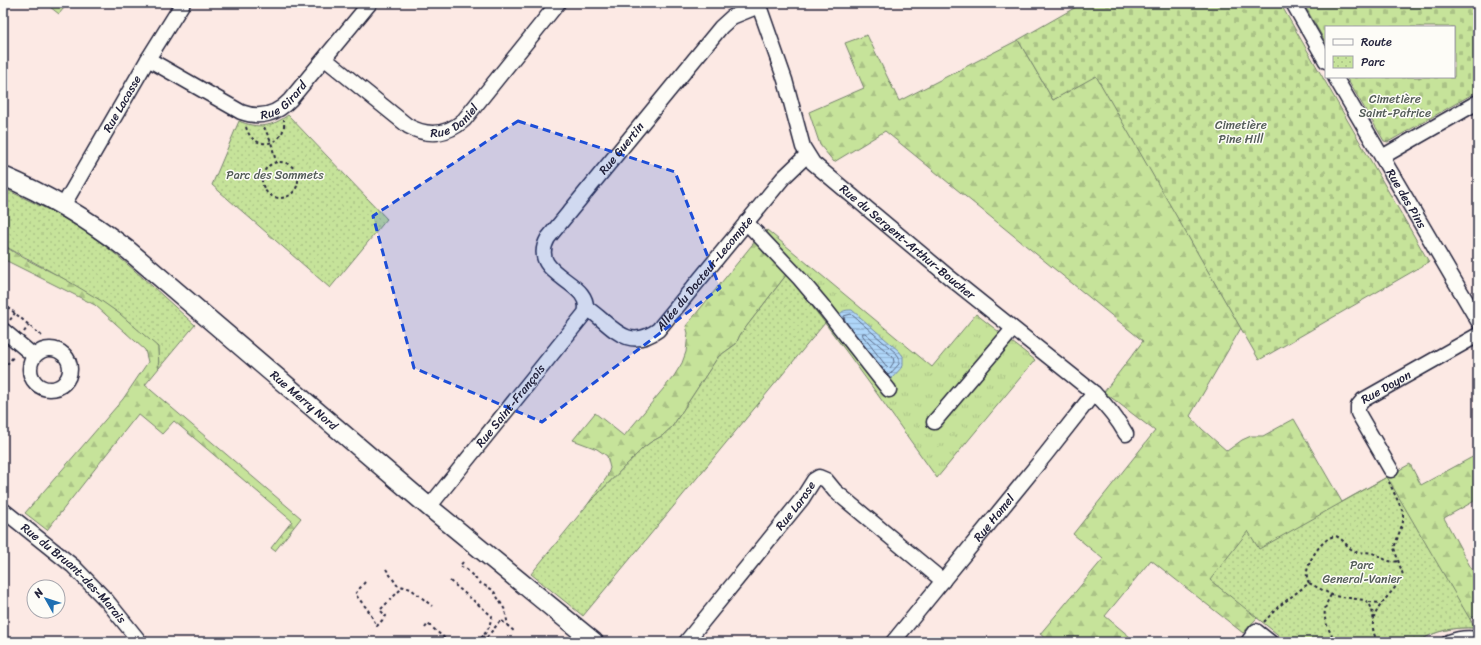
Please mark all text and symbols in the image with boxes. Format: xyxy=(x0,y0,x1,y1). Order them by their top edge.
legend xyxy=(1325,26,1455,78)
text: Route xyxy=(1361,31,1392,53)
text: Parc xyxy=(1361,51,1385,73)
street label: Rue Lacasse xyxy=(97,71,147,137)
street label: Rue Girard xyxy=(259,75,313,126)
park label: Cimetière Saint-Patrice xyxy=(1359,88,1431,124)
street label: Rue Daniel xyxy=(430,98,485,144)
park label: Cimetière Pine Hill xyxy=(1215,114,1267,150)
street label: Rue Guertin xyxy=(593,117,650,180)
park label: Parc des Sommets xyxy=(226,164,324,186)
street label: Rue des Pins xyxy=(1380,164,1433,233)
street label: Rue du Sergent-Arthur-Boucher xyxy=(834,178,981,306)
street label: Allée du Docteur-Lecompte xyxy=(650,211,759,337)
street label: Rue Saint-François xyxy=(470,359,551,452)
street label: Rue Doyon xyxy=(1357,364,1416,410)
street label: Rue Merry Nord xyxy=(265,365,344,436)
street label: Rue Larose xyxy=(770,477,822,535)
street label: Rue Hamel xyxy=(968,489,1021,547)
street label: Rue du Bruant-des-Marais xyxy=(16,517,132,629)
park label: Parc General-Vanier xyxy=(1322,554,1403,590)
north arrow xyxy=(26,579,66,619)
text: N xyxy=(28,584,49,603)

